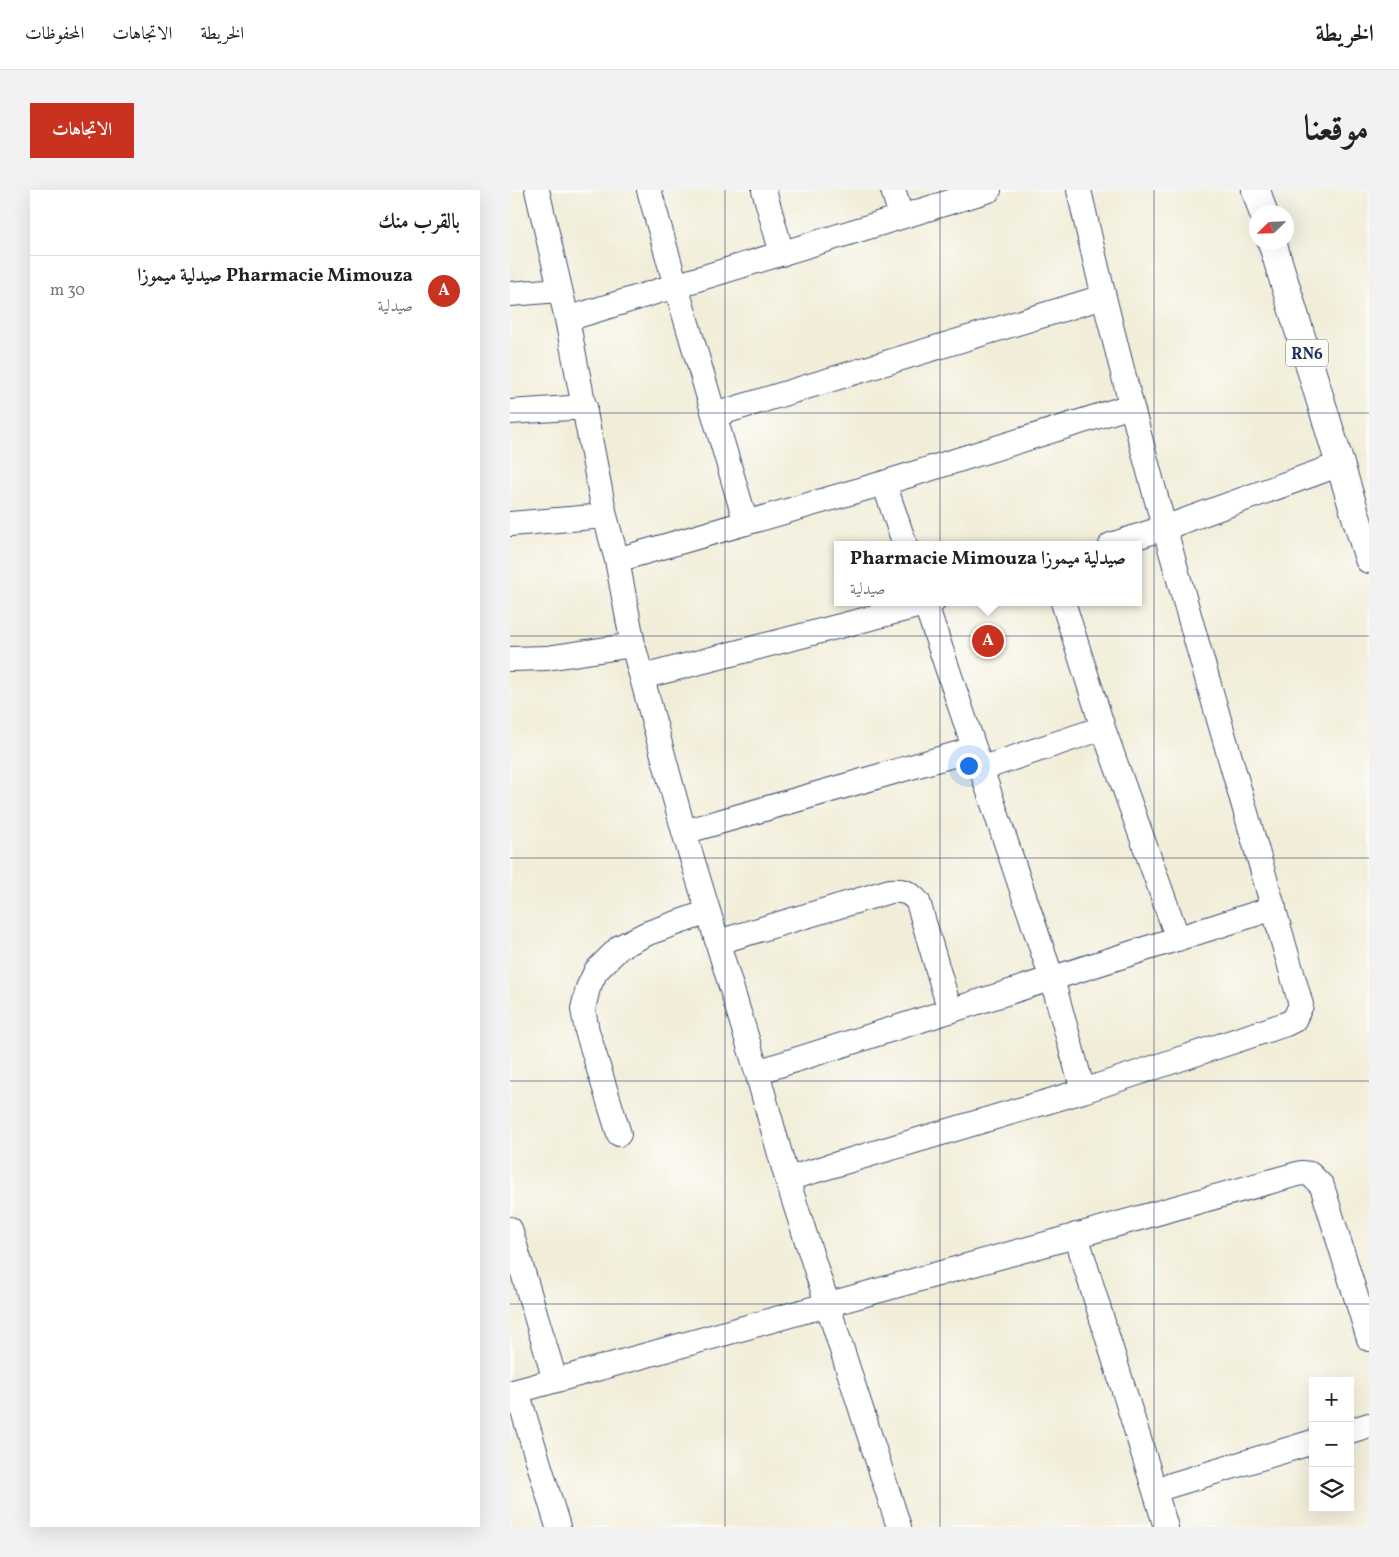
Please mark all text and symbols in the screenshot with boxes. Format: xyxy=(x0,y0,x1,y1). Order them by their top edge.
text: الخريطة xyxy=(1316,18,1374,52)
text: المحفوظات xyxy=(25,22,84,47)
text: الاتجاهات xyxy=(112,22,172,47)
text: الخريطة xyxy=(200,22,244,47)
button: الاتجاهات xyxy=(30,103,134,158)
text: موقعنا xyxy=(1304,106,1369,154)
north arrow xyxy=(1249,205,1294,250)
text: بالقرب منك xyxy=(378,208,460,237)
text: Pharmacie Mimouza صيدلية ميموزا xyxy=(137,263,413,289)
text: 30 m xyxy=(50,280,85,302)
text: A xyxy=(438,280,450,302)
text: صيدلية xyxy=(378,296,413,318)
road number: RN6 xyxy=(1286,340,1328,367)
popup xyxy=(834,541,1142,606)
text: Pharmacie Mimouza صيدلية ميموزا xyxy=(850,546,1126,572)
text: صيدلية xyxy=(850,579,885,601)
pin: A xyxy=(972,622,1004,660)
your location xyxy=(956,753,982,779)
map controls xyxy=(1309,1377,1354,1512)
button: + xyxy=(1309,1377,1354,1422)
button: − xyxy=(1309,1422,1354,1467)
button: layers xyxy=(1309,1467,1354,1512)

